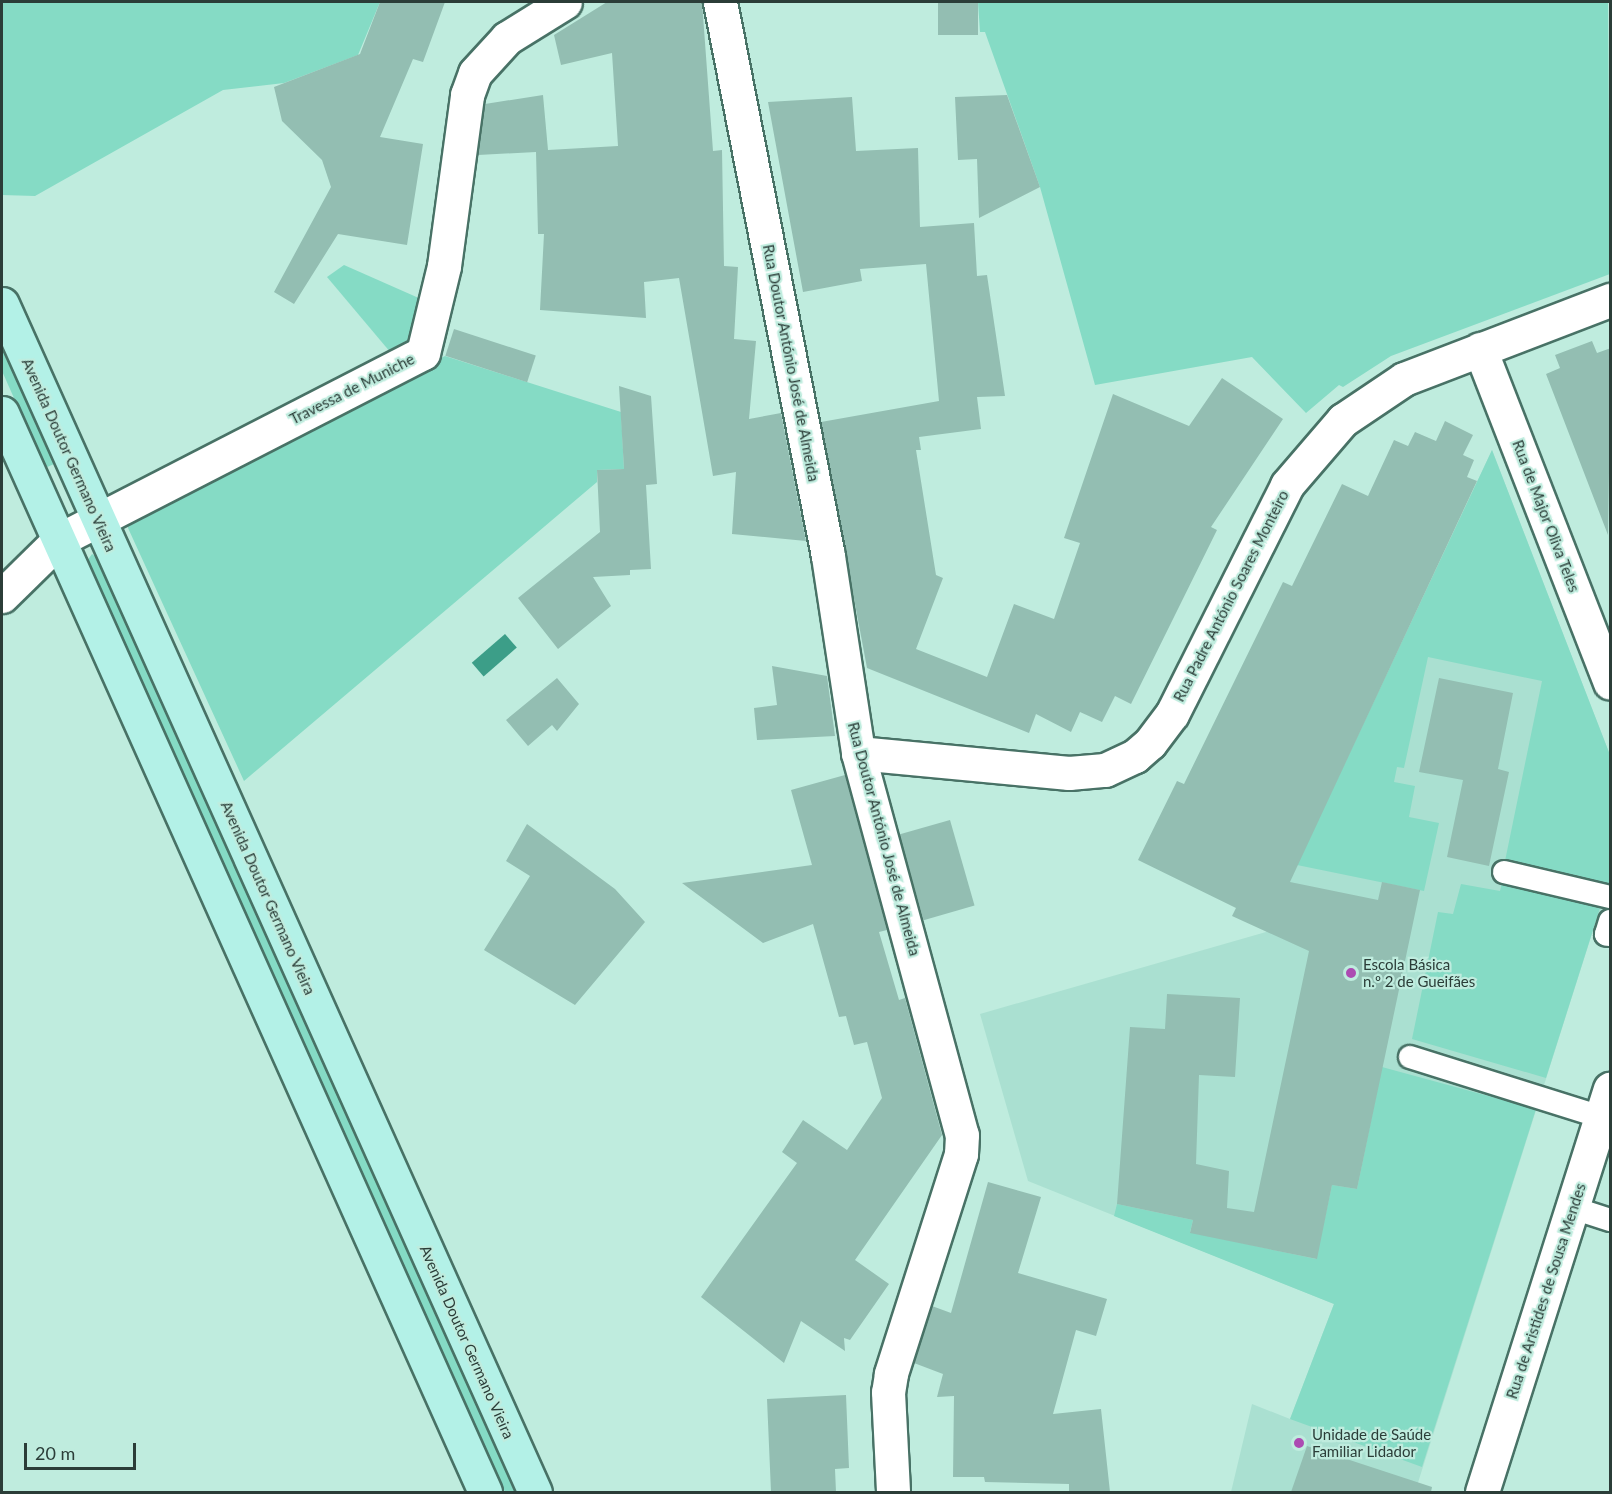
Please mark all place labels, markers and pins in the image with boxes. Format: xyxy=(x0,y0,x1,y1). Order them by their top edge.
place label: Escola Básica n.º 2 de Gueifães xyxy=(1363,955,1475,990)
marker: Escola Básica n.º 2 de Gueifães xyxy=(1344,966,1358,980)
place label: Unidade de Saúde Familiar Lidador xyxy=(1312,1425,1431,1460)
marker: Unidade de Saúde Familiar Lidador xyxy=(1290,1434,1308,1452)

